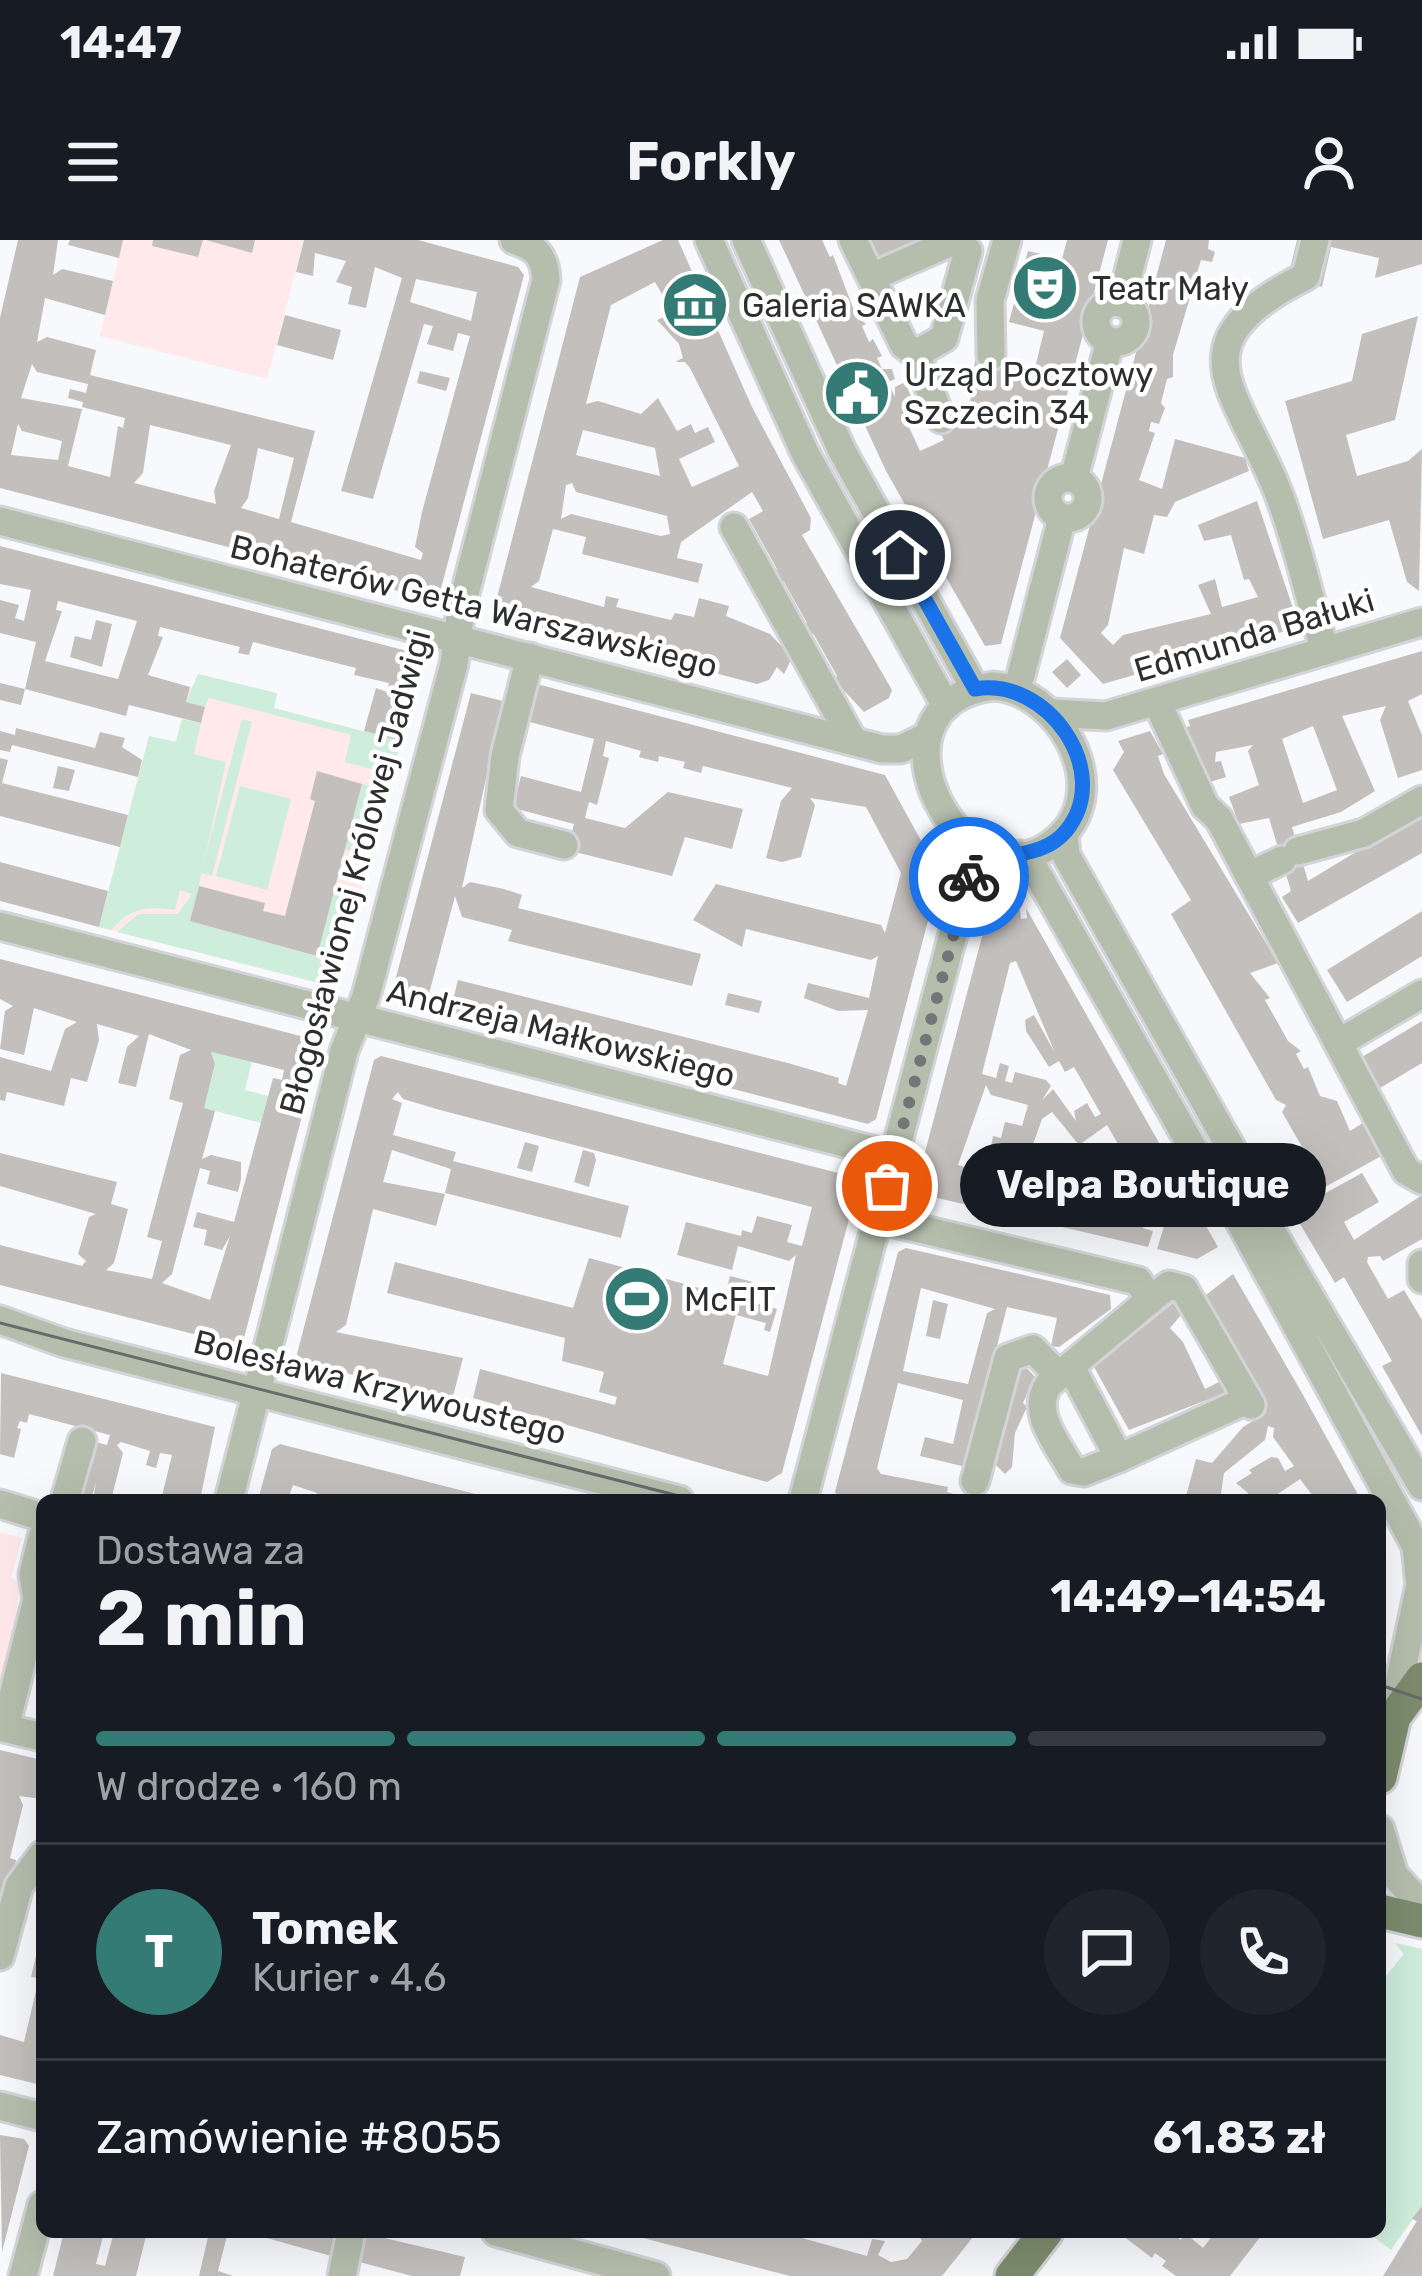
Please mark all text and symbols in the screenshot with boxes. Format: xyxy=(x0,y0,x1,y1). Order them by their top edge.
text: 14:47 xyxy=(60,16,182,69)
icon: menu xyxy=(60,129,126,195)
icon: person xyxy=(1296,129,1362,195)
text: Forkly xyxy=(626,130,796,194)
theatre icon: Teatr Mały xyxy=(1010,253,1080,323)
place label: Teatr Mały xyxy=(1092,269,1249,308)
museum icon: Galeria SAWKA xyxy=(660,270,730,340)
place label: Galeria SAWKA xyxy=(742,286,966,325)
place label: Urząd Pocztowy Szczecin 34 xyxy=(904,355,1153,432)
public building icon: Urząd Pocztowy Szczecin 34 xyxy=(822,358,892,428)
pin xyxy=(849,504,951,606)
icon: home xyxy=(867,522,933,588)
street label: Bohaterów Getta Warszawskiego xyxy=(226,527,722,685)
street label: Edmunda Bałuki xyxy=(1129,580,1379,690)
street label: Błogosławionej Królowej Jadwigi xyxy=(271,625,439,1119)
courier xyxy=(909,817,1029,937)
icon: bike xyxy=(936,844,1002,910)
street label: Andrzeja Małkowskiego xyxy=(383,971,739,1095)
pin xyxy=(836,1135,938,1237)
callout: Velpa Boutique xyxy=(959,1144,1325,1228)
icon: bag xyxy=(854,1153,920,1219)
text: Velpa Boutique xyxy=(996,1162,1290,1208)
sports icon: McFIT xyxy=(602,1264,672,1334)
place label: McFIT xyxy=(684,1280,776,1319)
street label: Bolesława Krzywoustego xyxy=(190,1322,570,1452)
text: Dostawa za xyxy=(96,1528,305,1574)
text: 14:49–14:54 xyxy=(1050,1570,1326,1623)
text: 2 min xyxy=(96,1572,307,1665)
text: W drodze · 160 m xyxy=(96,1764,402,1810)
button: chat xyxy=(1044,1889,1170,2015)
button: phone xyxy=(1200,1889,1326,2015)
text: Tomek xyxy=(252,1902,398,1955)
text: T xyxy=(145,1925,173,1978)
text: Kurier · 4.6 xyxy=(252,1955,447,2001)
text: Zamówienie #8055 xyxy=(96,2111,502,2164)
text: 61.83 zł xyxy=(1153,2111,1326,2164)

